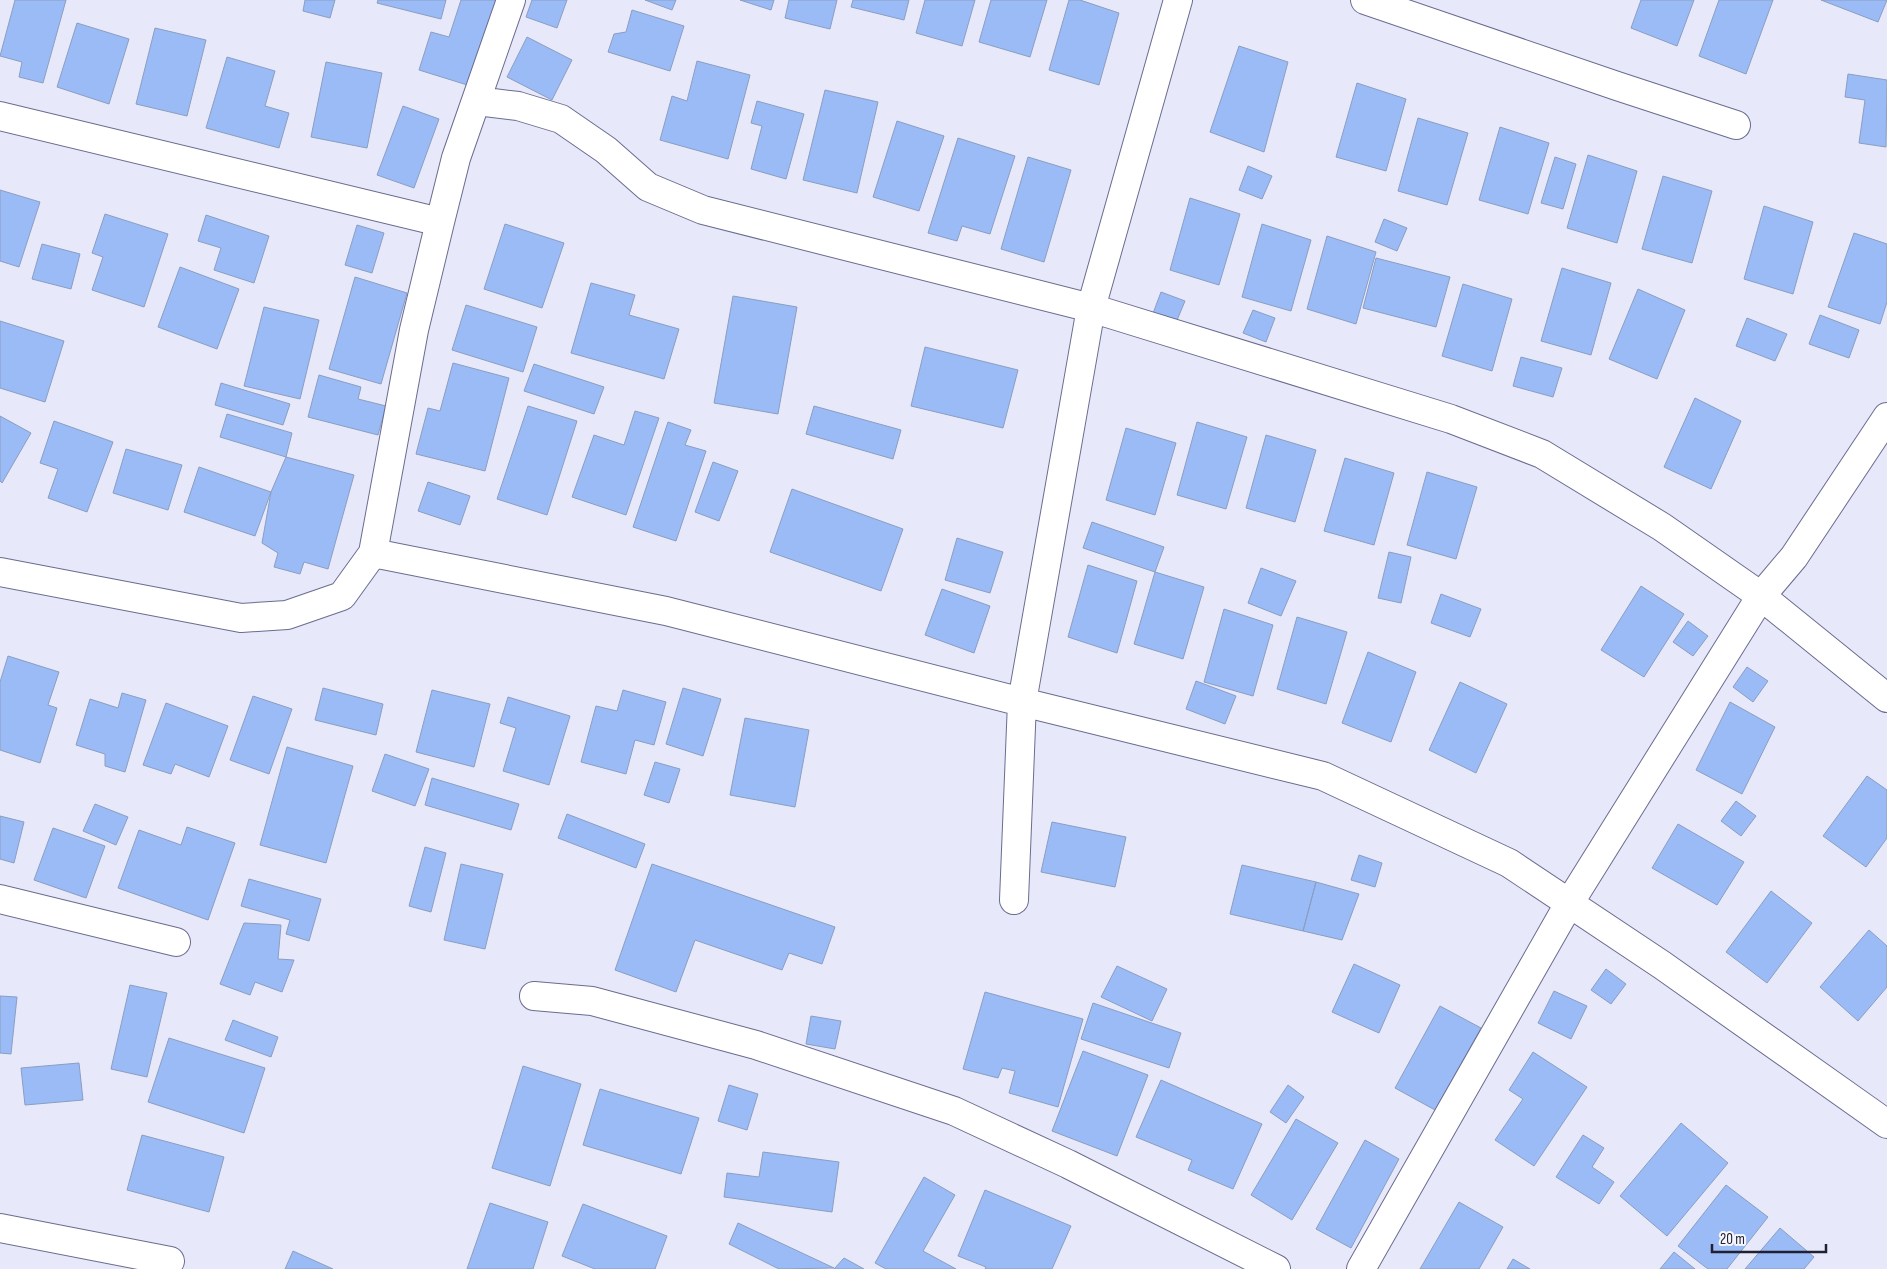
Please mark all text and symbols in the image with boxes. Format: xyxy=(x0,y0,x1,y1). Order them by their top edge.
scale bar xyxy=(1712,1222,1826,1254)
text: 20 m xyxy=(1720,1230,1745,1249)

